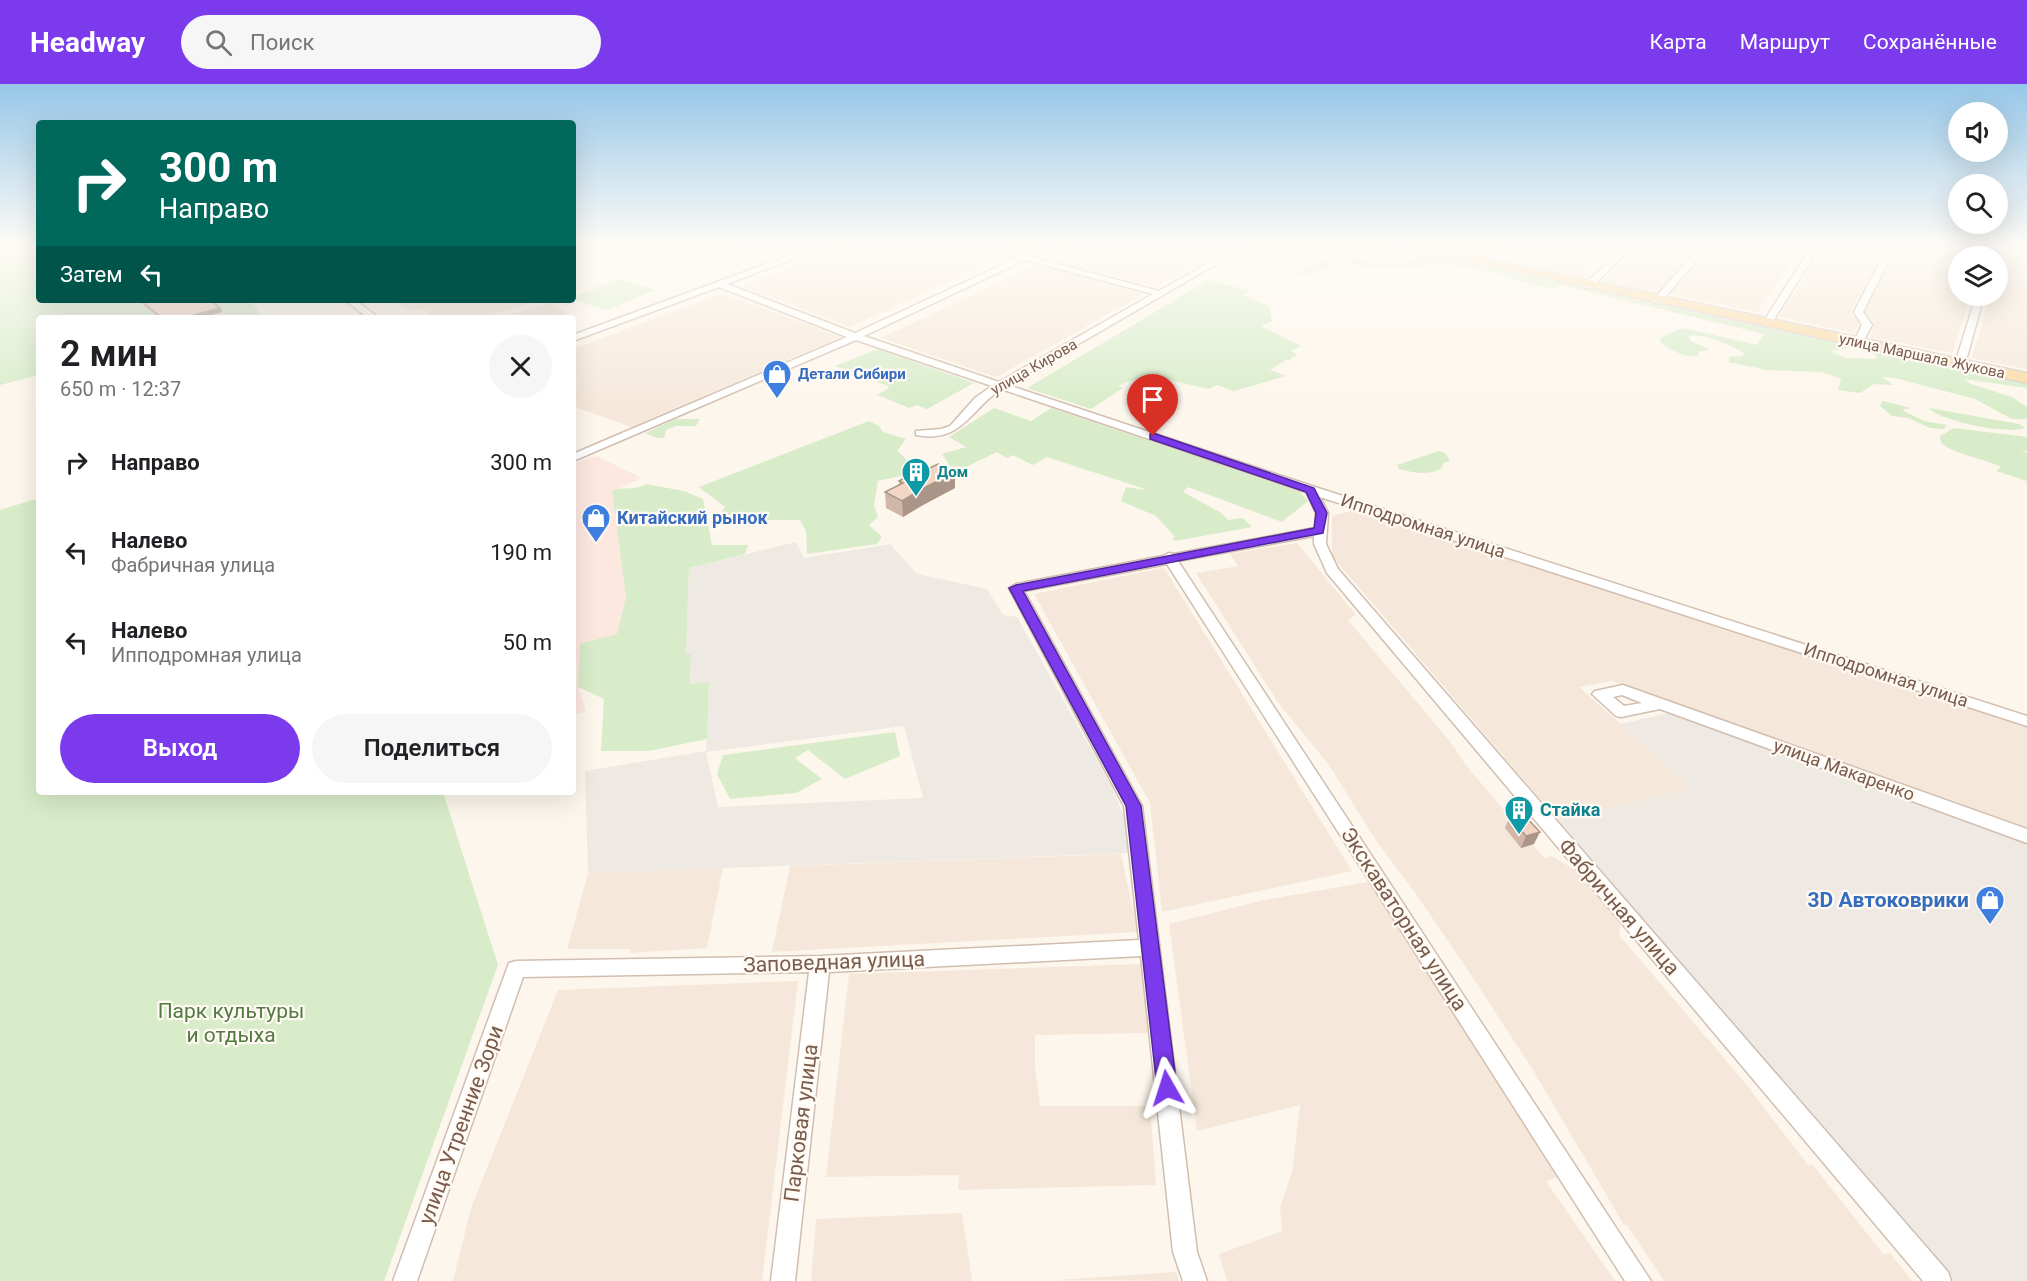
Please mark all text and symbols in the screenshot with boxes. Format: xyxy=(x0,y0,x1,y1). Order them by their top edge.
search box xyxy=(181,15,601,69)
text: Headway xyxy=(30,26,145,59)
icon: search xyxy=(202,26,235,59)
text: Поиск xyxy=(250,30,314,55)
text: Карта xyxy=(1650,30,1707,54)
text: Маршрут xyxy=(1740,30,1830,54)
text: Сохранённые xyxy=(1863,30,1997,54)
map controls xyxy=(1948,102,2008,306)
button: sound xyxy=(1948,102,2008,162)
text: 300 m xyxy=(159,143,278,192)
icon: right xyxy=(60,144,138,222)
button: search xyxy=(1948,174,2008,234)
text: Направо xyxy=(159,193,269,225)
button: layers xyxy=(1948,246,2008,306)
icon: left xyxy=(135,258,168,291)
text: Затем xyxy=(60,262,123,287)
street label: улица Маршала Жукова xyxy=(1837,330,2007,382)
text: 2 мин xyxy=(60,333,158,375)
button: close xyxy=(489,335,552,398)
street label: улица Кирова xyxy=(988,335,1080,399)
shop icon: Детали Сибири xyxy=(761,358,793,400)
place label: Детали Сибири xyxy=(798,365,906,383)
pin xyxy=(1127,374,1178,436)
text: 650 m · 12:37 xyxy=(60,377,181,401)
icon: arrive xyxy=(1136,383,1169,416)
icon: right xyxy=(60,446,93,479)
text: Направо xyxy=(111,450,200,475)
text: 300 m xyxy=(490,450,552,475)
building icon: Дом xyxy=(900,456,932,498)
place label: Дом xyxy=(937,463,968,481)
street label: Ипподромная улица xyxy=(1338,489,1508,562)
shop icon: Китайский рынок xyxy=(580,502,612,544)
place label: Китайский рынок xyxy=(617,507,768,528)
text: Налево xyxy=(111,528,188,553)
icon: left xyxy=(60,536,93,569)
text: 190 m xyxy=(490,540,552,565)
text: Фабричная улица xyxy=(111,553,275,577)
text: Налево xyxy=(111,618,188,643)
icon: left xyxy=(60,626,93,659)
text: 50 m xyxy=(503,630,552,655)
street label: Ипподромная улица xyxy=(1801,638,1971,711)
text: Ипподромная улица xyxy=(111,643,302,667)
button: Выход xyxy=(60,714,300,783)
button: Поделиться xyxy=(312,714,552,783)
street label: улица Макаренко xyxy=(1771,734,1918,805)
building icon: Стайка xyxy=(1503,794,1535,836)
place label: Стайка xyxy=(1540,799,1601,820)
street label: Экскаваторная улица xyxy=(1336,823,1472,1015)
street label: Фабричная улица xyxy=(1553,834,1685,980)
shop icon: 3D Автоковрики xyxy=(1974,884,2006,926)
place label: 3D Автоковрики xyxy=(1808,888,1969,912)
street label: Заповедная улица xyxy=(743,947,925,977)
park label: Парк культуры и отдыха xyxy=(158,999,304,1047)
street label: улица Утренние Зори xyxy=(414,1022,508,1228)
street label: Парковая улица xyxy=(779,1043,823,1203)
position arrow xyxy=(1135,1056,1199,1120)

